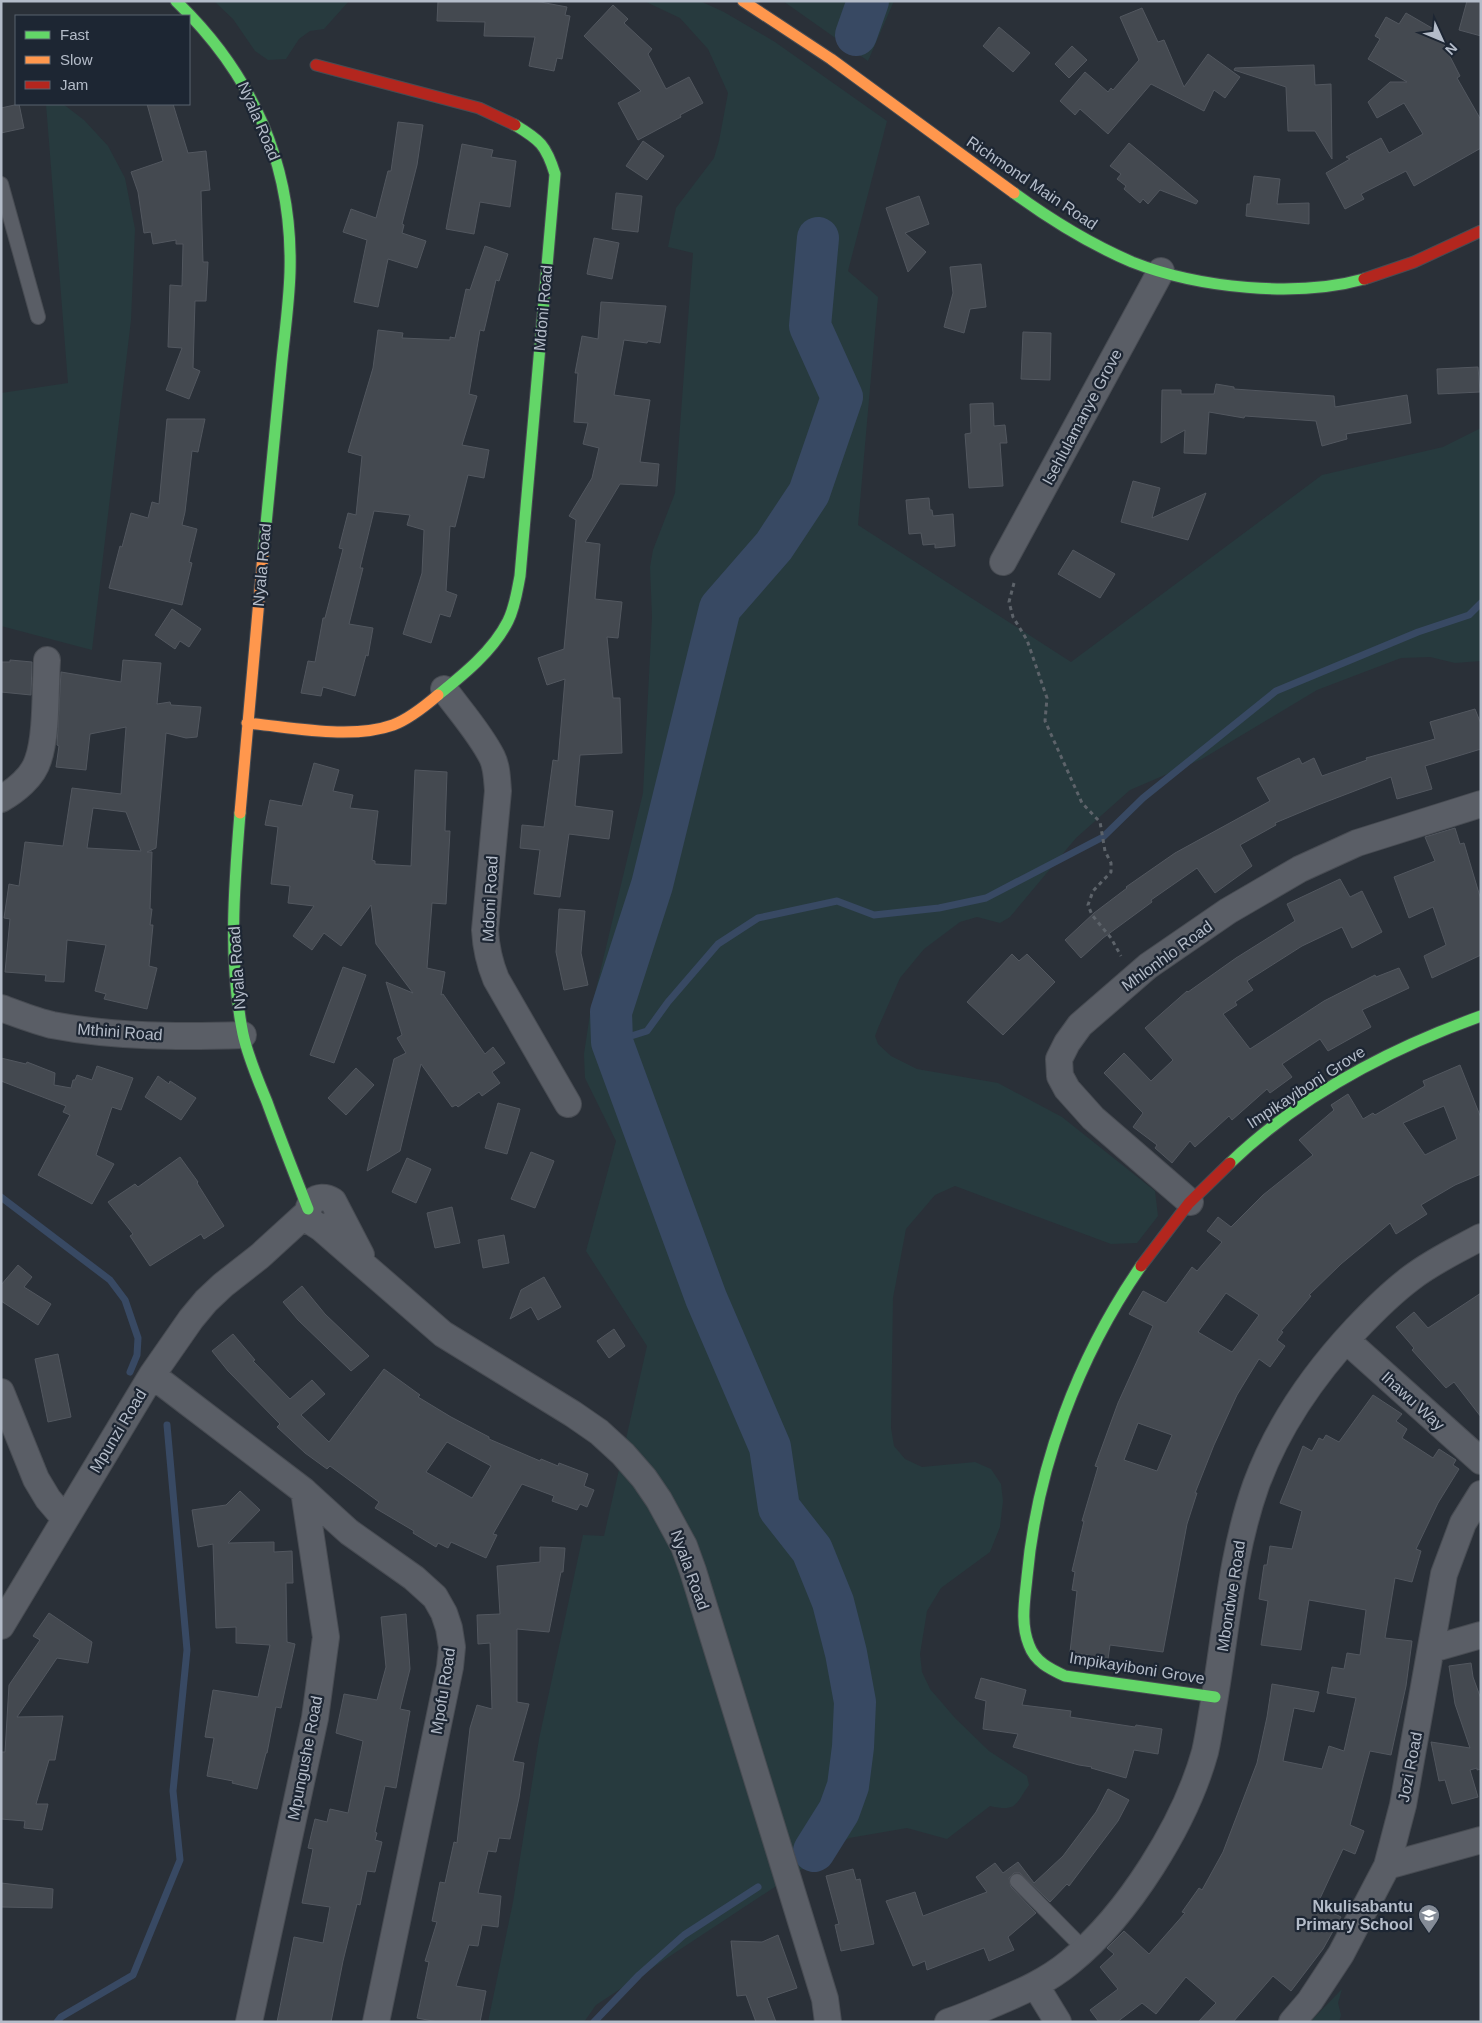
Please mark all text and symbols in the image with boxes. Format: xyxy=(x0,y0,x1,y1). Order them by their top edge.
legend xyxy=(15,15,190,105)
north arrow xyxy=(1417,15,1467,65)
text: Fast xyxy=(60,26,90,43)
text: N xyxy=(1442,40,1461,58)
text: Slow xyxy=(60,51,93,68)
text: Jam xyxy=(60,76,88,93)
street label: Nyala Road xyxy=(235,79,283,163)
street label: Richmond Main Road xyxy=(963,133,1101,233)
street label: Mdoni Road xyxy=(531,264,555,352)
street label: Isehlulamanye Grove xyxy=(1039,346,1125,488)
street label: Nyala Road xyxy=(250,523,274,607)
street label: Mdoni Road xyxy=(479,855,501,943)
street label: Mhlonhlo Road xyxy=(1118,917,1216,995)
street label: Nyala Road xyxy=(226,926,248,1010)
street label: Mthini Road xyxy=(77,1021,163,1043)
street label: Impikayiboni Grove xyxy=(1244,1043,1368,1131)
street label: Ihawu Way xyxy=(1378,1368,1448,1434)
street label: Mpunzi Road xyxy=(86,1386,150,1476)
street label: Nyala Road xyxy=(668,1528,712,1612)
street label: Mbondwe Road xyxy=(1214,1539,1248,1653)
street label: Mpofu Road xyxy=(428,1647,458,1735)
street label: Impikayiboni Grove xyxy=(1068,1649,1206,1687)
street label: Mpungushe Road xyxy=(285,1694,325,1822)
street label: Jozi Road xyxy=(1395,1730,1425,1804)
place label: Nkulisabantu Primary School xyxy=(1296,1898,1413,1933)
school or university icon: Nkulisabantu Primary School xyxy=(1417,1903,1441,1934)

